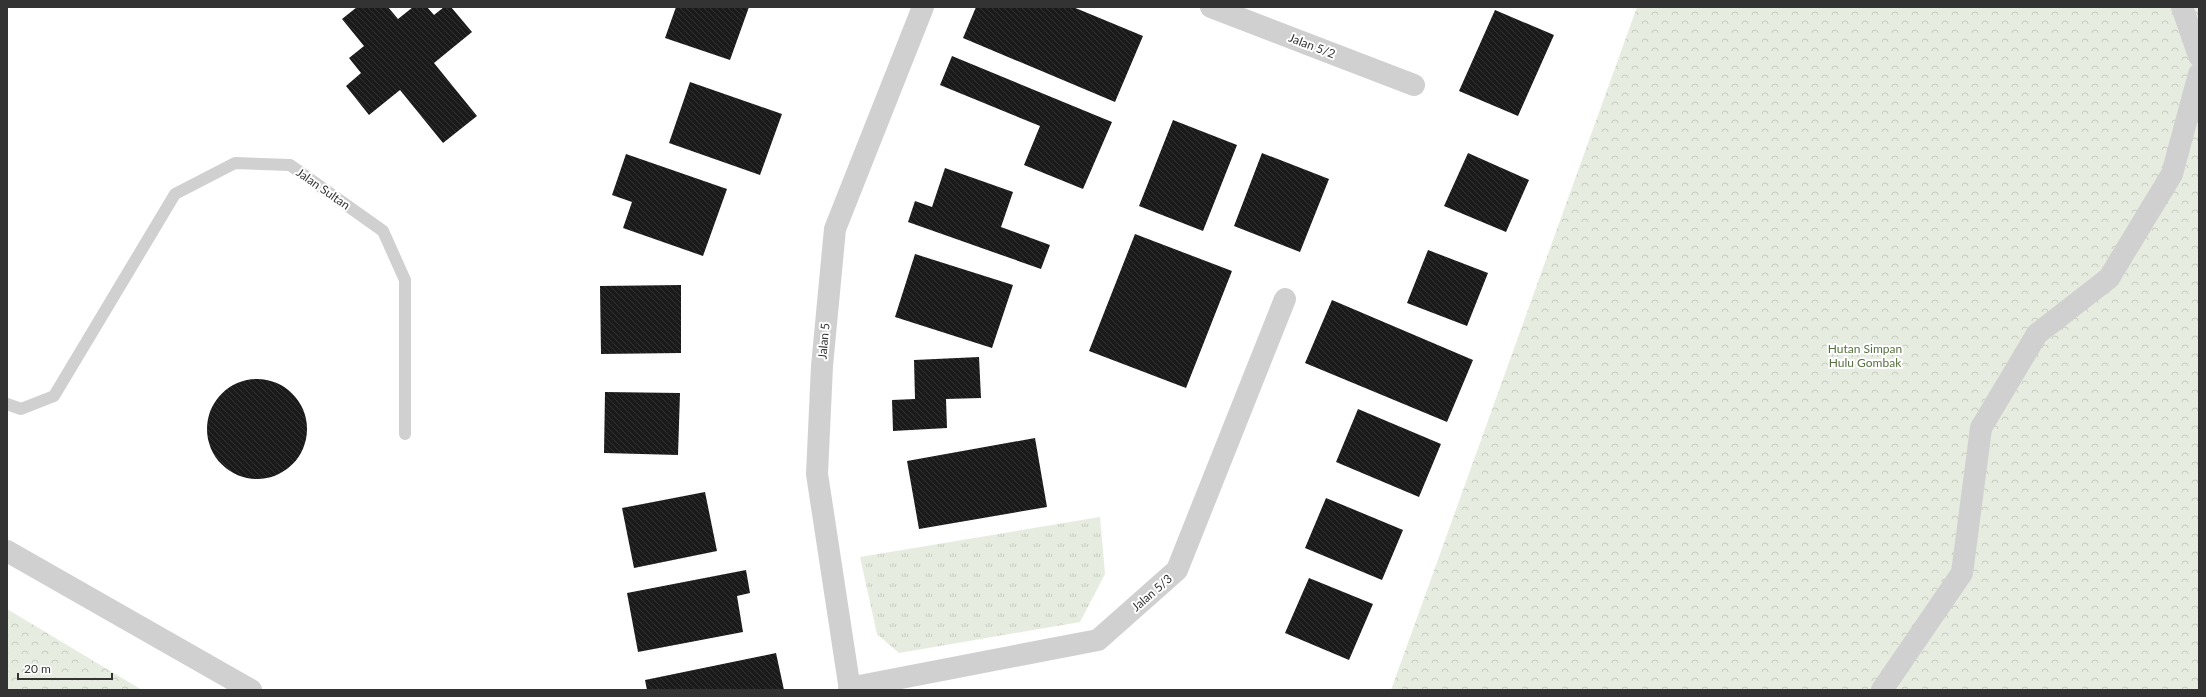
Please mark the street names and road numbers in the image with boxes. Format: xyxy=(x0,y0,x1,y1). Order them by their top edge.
street label: Jalan 5/2 xyxy=(1287,30,1338,61)
street label: Jalan Sultan xyxy=(293,165,353,213)
street label: Jalan 5 xyxy=(814,322,833,360)
street label: Jalan 5/3 xyxy=(1128,571,1175,614)

